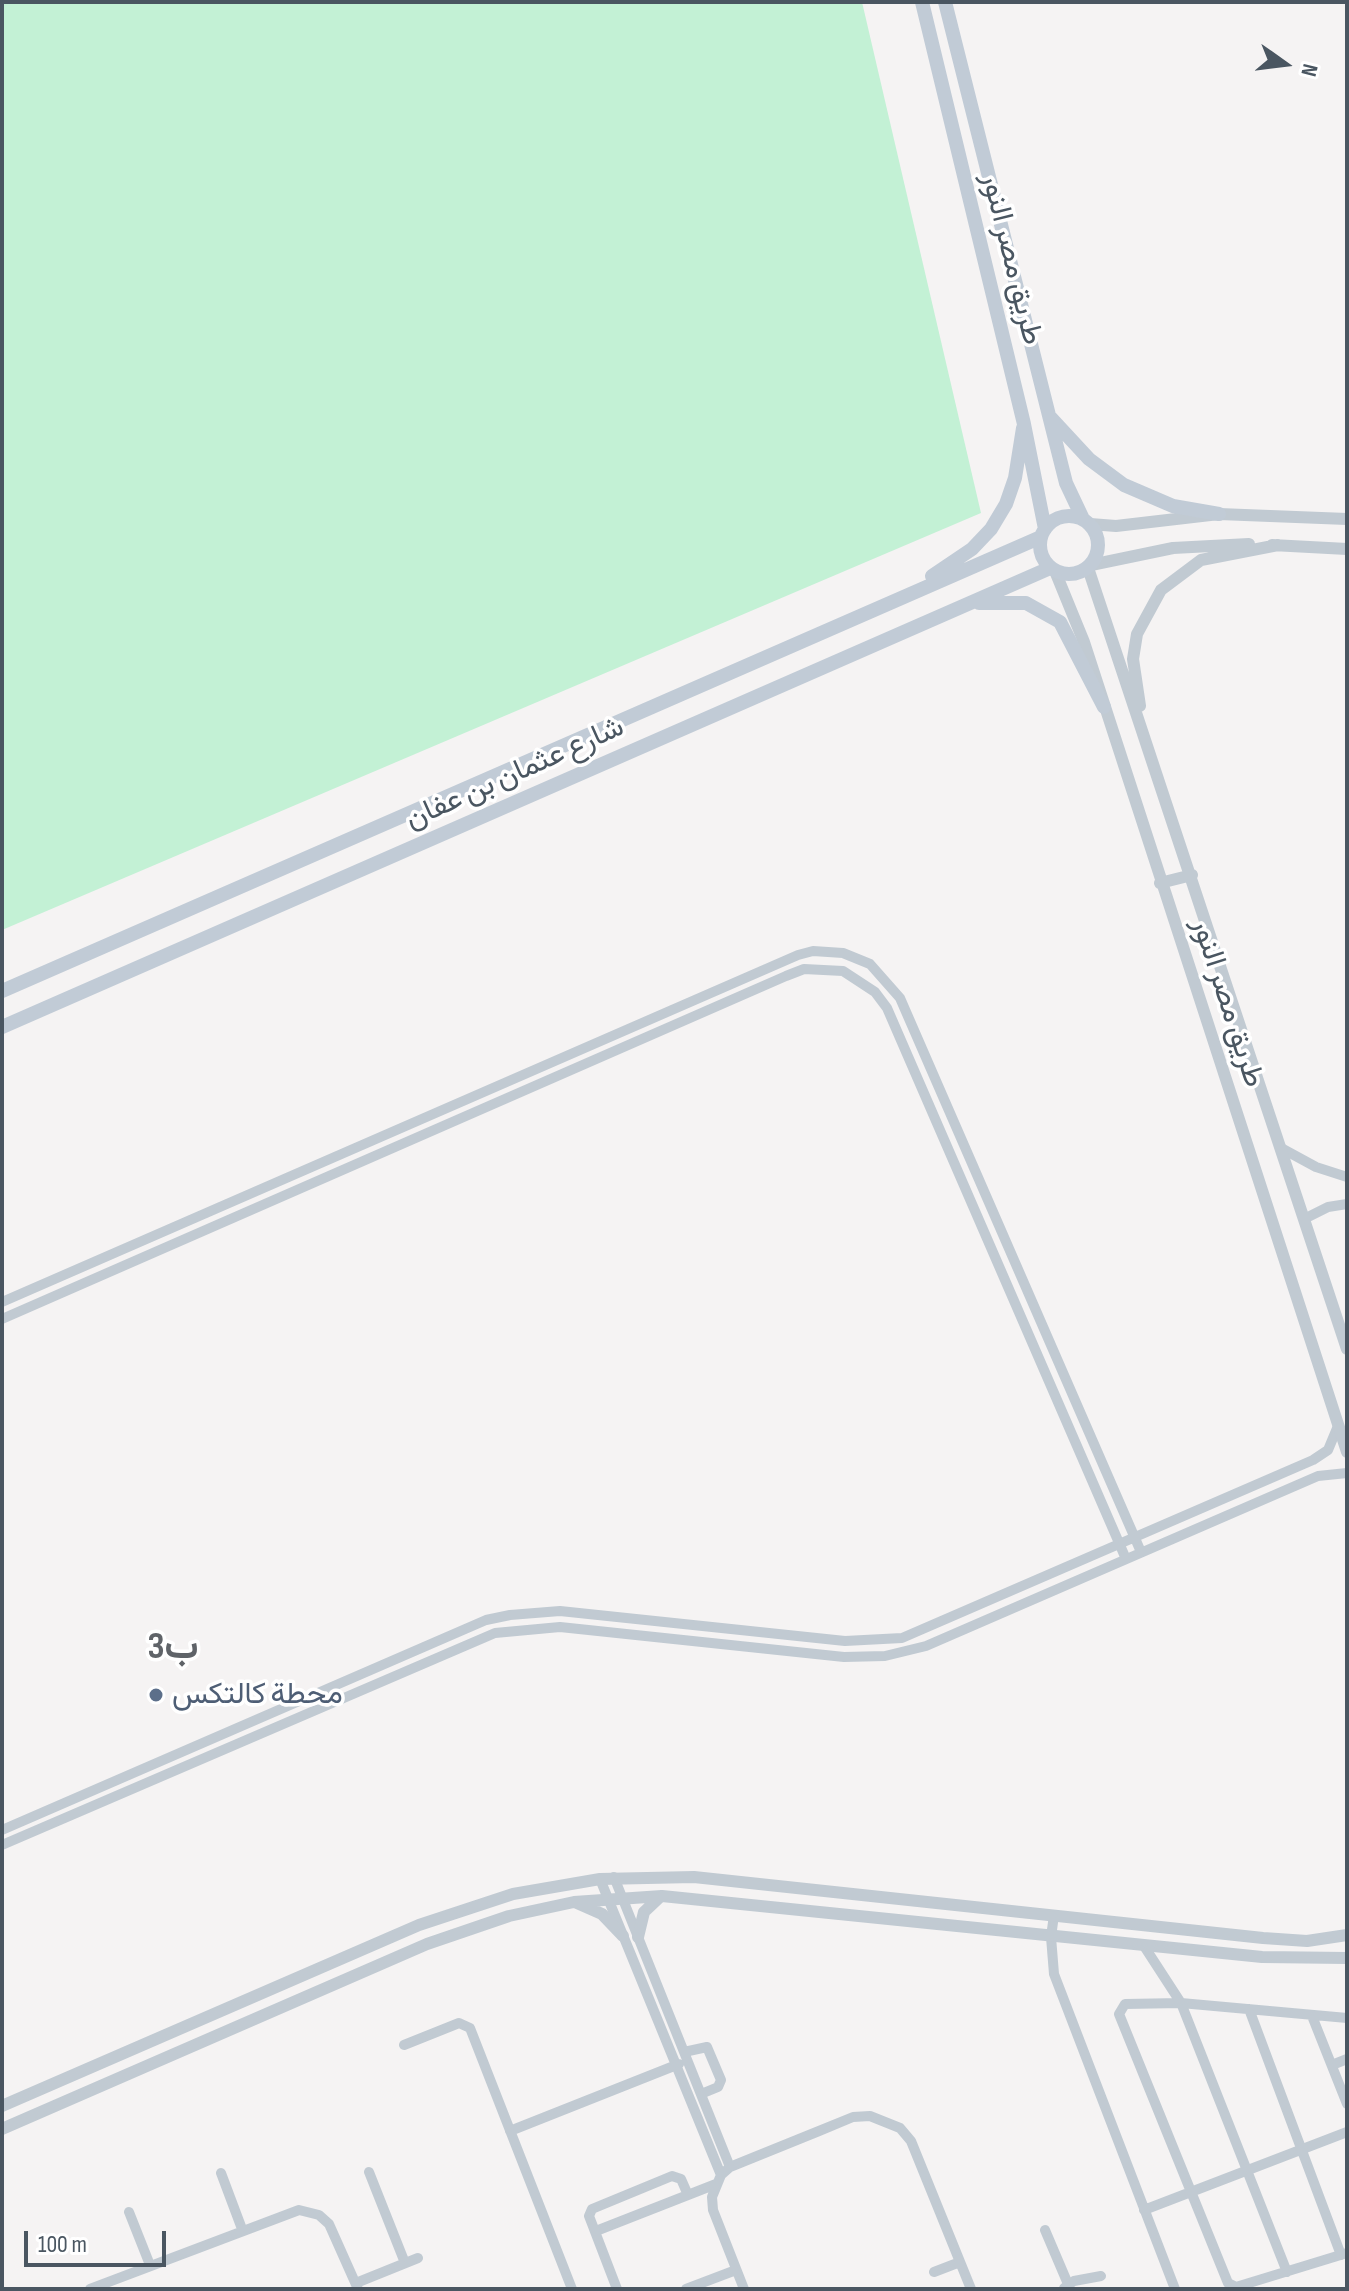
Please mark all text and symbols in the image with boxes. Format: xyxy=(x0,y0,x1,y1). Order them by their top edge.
north arrow xyxy=(1245,24,1325,104)
text: N xyxy=(1294,61,1323,79)
street label: طريق مصر النور xyxy=(972,169,1050,349)
street label: شارع عثمان بن عفان xyxy=(400,710,630,838)
street label: طريق مصر النور xyxy=(1183,914,1271,1092)
district label: ب3 xyxy=(147,1625,199,1671)
place label: محطة كالتكس xyxy=(172,1677,343,1713)
marker: محطة كالتكس xyxy=(147,1686,165,1704)
scale bar xyxy=(28,2215,170,2265)
text: 100 m xyxy=(38,2230,87,2259)

